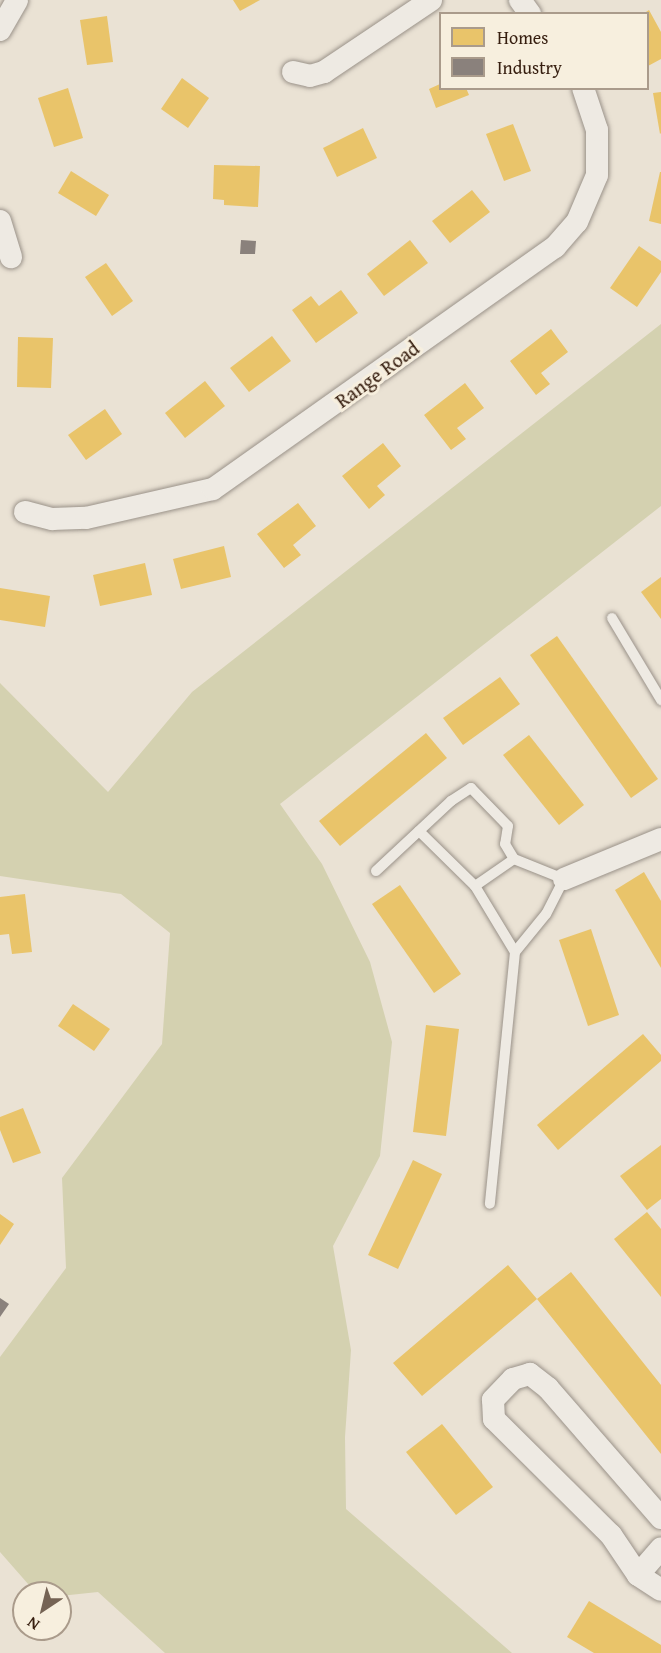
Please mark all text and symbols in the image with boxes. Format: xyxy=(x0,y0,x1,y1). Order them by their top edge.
legend xyxy=(439,12,649,90)
text: Homes xyxy=(497,24,548,51)
text: Industry xyxy=(497,54,562,81)
street label: Range Road xyxy=(330,336,424,412)
north arrow xyxy=(12,1581,72,1641)
text: N xyxy=(22,1611,44,1637)

